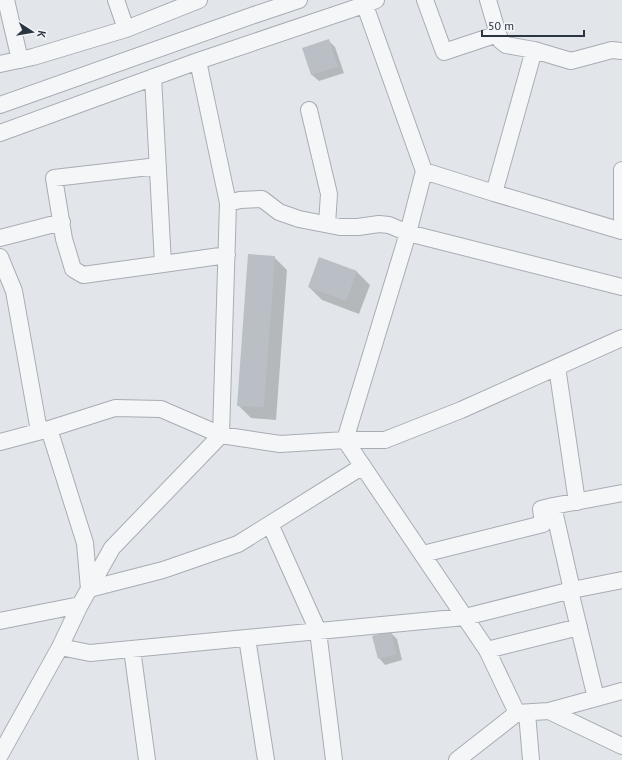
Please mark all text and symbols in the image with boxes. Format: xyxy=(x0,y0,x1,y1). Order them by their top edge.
north arrow xyxy=(12,12,52,52)
scale bar xyxy=(482,12,584,38)
text: 50 m xyxy=(488,18,514,33)
text: K xyxy=(34,29,49,39)

